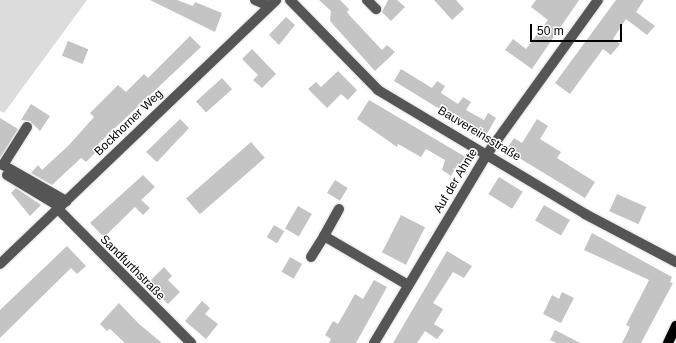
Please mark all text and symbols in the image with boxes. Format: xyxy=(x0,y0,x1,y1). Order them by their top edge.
scale bar xyxy=(532,16,624,42)
text: 50 m xyxy=(537,24,564,38)
street label: Bockhorner Weg xyxy=(92,87,166,159)
street label: Bauvereinsstraße xyxy=(435,104,523,164)
street label: Auf der Ahnte xyxy=(431,146,481,216)
street label: Sandfurthstraße xyxy=(96,232,168,304)

